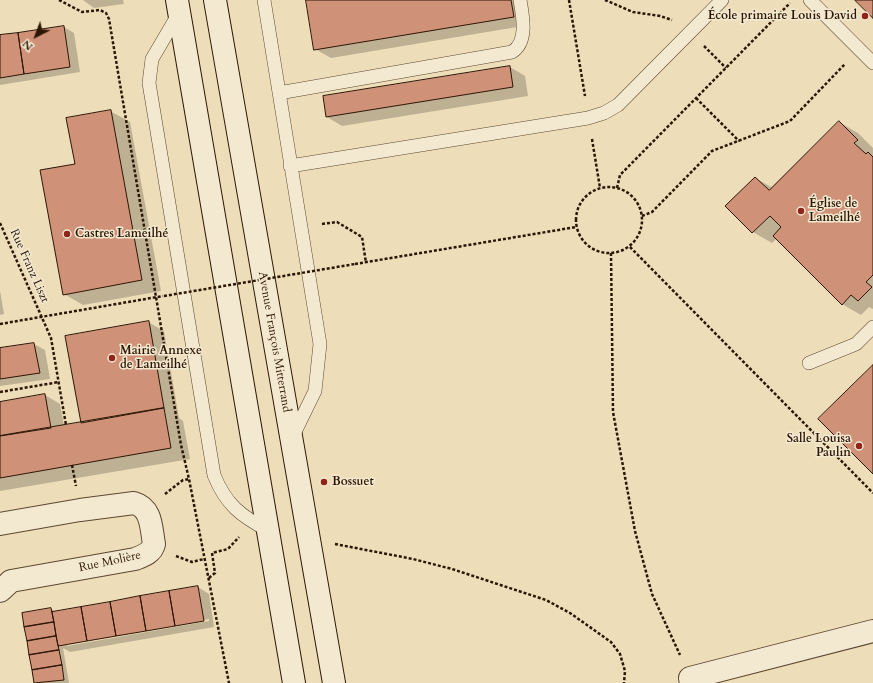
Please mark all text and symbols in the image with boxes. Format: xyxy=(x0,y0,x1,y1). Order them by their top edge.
place label: École primaire Louis David xyxy=(708,9,857,23)
marker: École primaire Louis David xyxy=(860,11,870,21)
north arrow xyxy=(16,16,56,56)
text: N xyxy=(19,37,36,54)
place label: Église de Lameilhé xyxy=(809,197,860,225)
marker: Église de Lameilhé xyxy=(796,206,806,216)
street label: Rue Franz Liszt xyxy=(6,227,52,305)
place label: Castres Lameilhé xyxy=(75,227,168,241)
marker: Castres Lameilhé xyxy=(62,229,72,239)
street label: Avenue François Mitterrand xyxy=(255,270,293,414)
place label: Mairie Annexe de Lameilhé xyxy=(120,344,202,372)
marker: Mairie Annexe de Lameilhé xyxy=(107,353,117,363)
place label: Salle Louisa Paulin xyxy=(787,432,851,460)
marker: Salle Louisa Paulin xyxy=(854,441,864,451)
place label: Bossuet xyxy=(332,475,374,489)
marker: Bossuet xyxy=(319,477,329,487)
street label: Rue Molière xyxy=(78,548,142,576)

